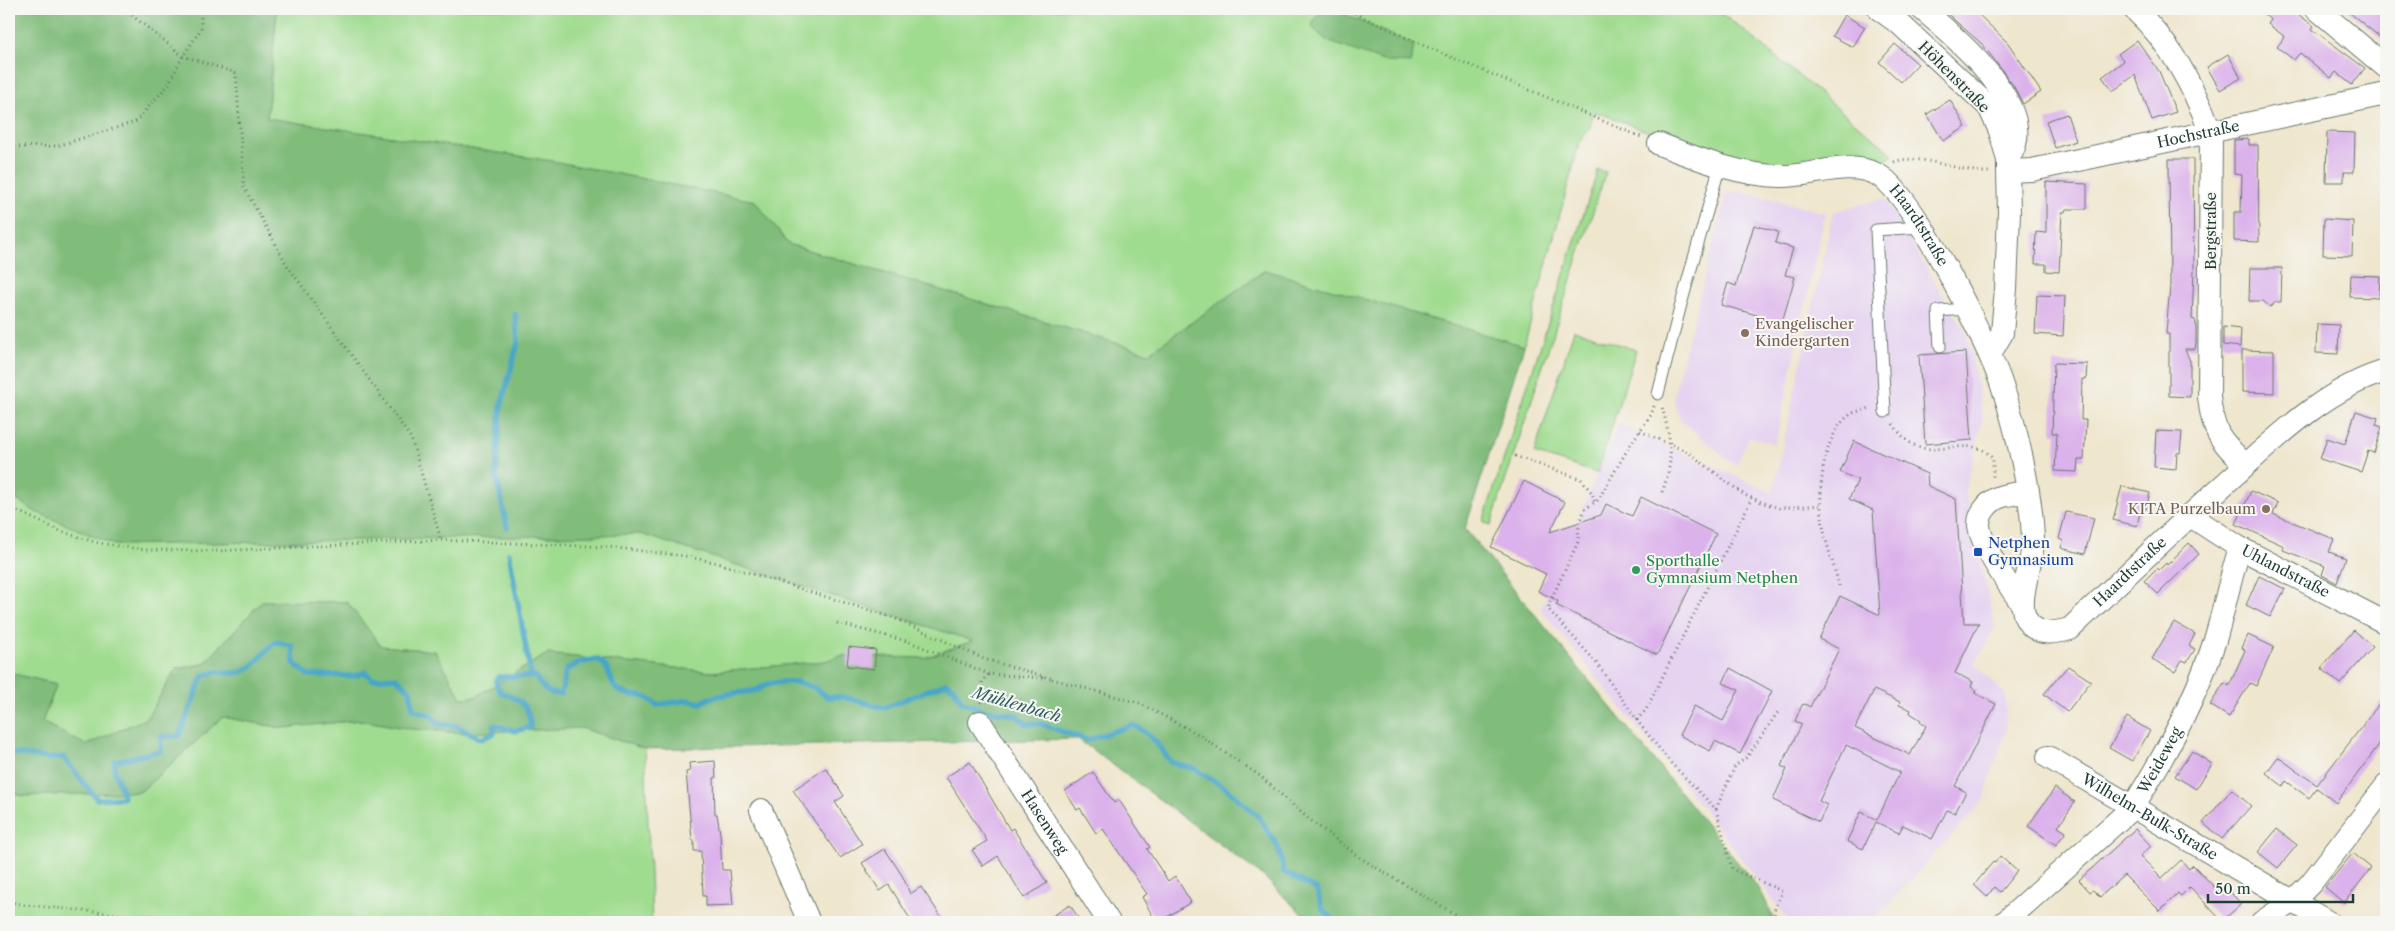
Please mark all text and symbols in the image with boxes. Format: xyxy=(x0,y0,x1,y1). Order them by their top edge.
street label: Höhenstraße xyxy=(1915,37,1994,116)
street label: Hochstraße xyxy=(2155,116,2241,152)
street label: Haardtstraße xyxy=(1885,180,1953,269)
street label: Bergstraße xyxy=(2201,192,2220,270)
place label: Evangelischer Kindergarten xyxy=(1755,314,1855,350)
marker: Evangelischer Kindergarten xyxy=(1739,327,1751,339)
place label: KITA Purzelbaum xyxy=(2128,499,2256,518)
marker: KITA Purzelbaum xyxy=(2260,503,2272,515)
street label: Haardtstraße xyxy=(2089,532,2170,611)
place label: Netphen Gymnasium xyxy=(1988,533,2074,569)
street label: Uhlandstraße xyxy=(2238,540,2333,602)
marker: Netphen Gymnasium xyxy=(1972,546,1984,558)
place label: Sporthalle Gymnasium Netphen xyxy=(1646,551,1799,587)
marker: Sporthalle Gymnasium Netphen xyxy=(1630,564,1642,576)
water label: Mühlenbach xyxy=(969,681,1064,726)
street label: Weideweg xyxy=(2133,723,2186,798)
street label: Wilhelm-Bulk-Straße xyxy=(2077,768,2221,864)
street label: Hasenweg xyxy=(1017,786,1073,858)
scale bar xyxy=(2208,871,2352,903)
text: 50 m xyxy=(2215,879,2251,898)

